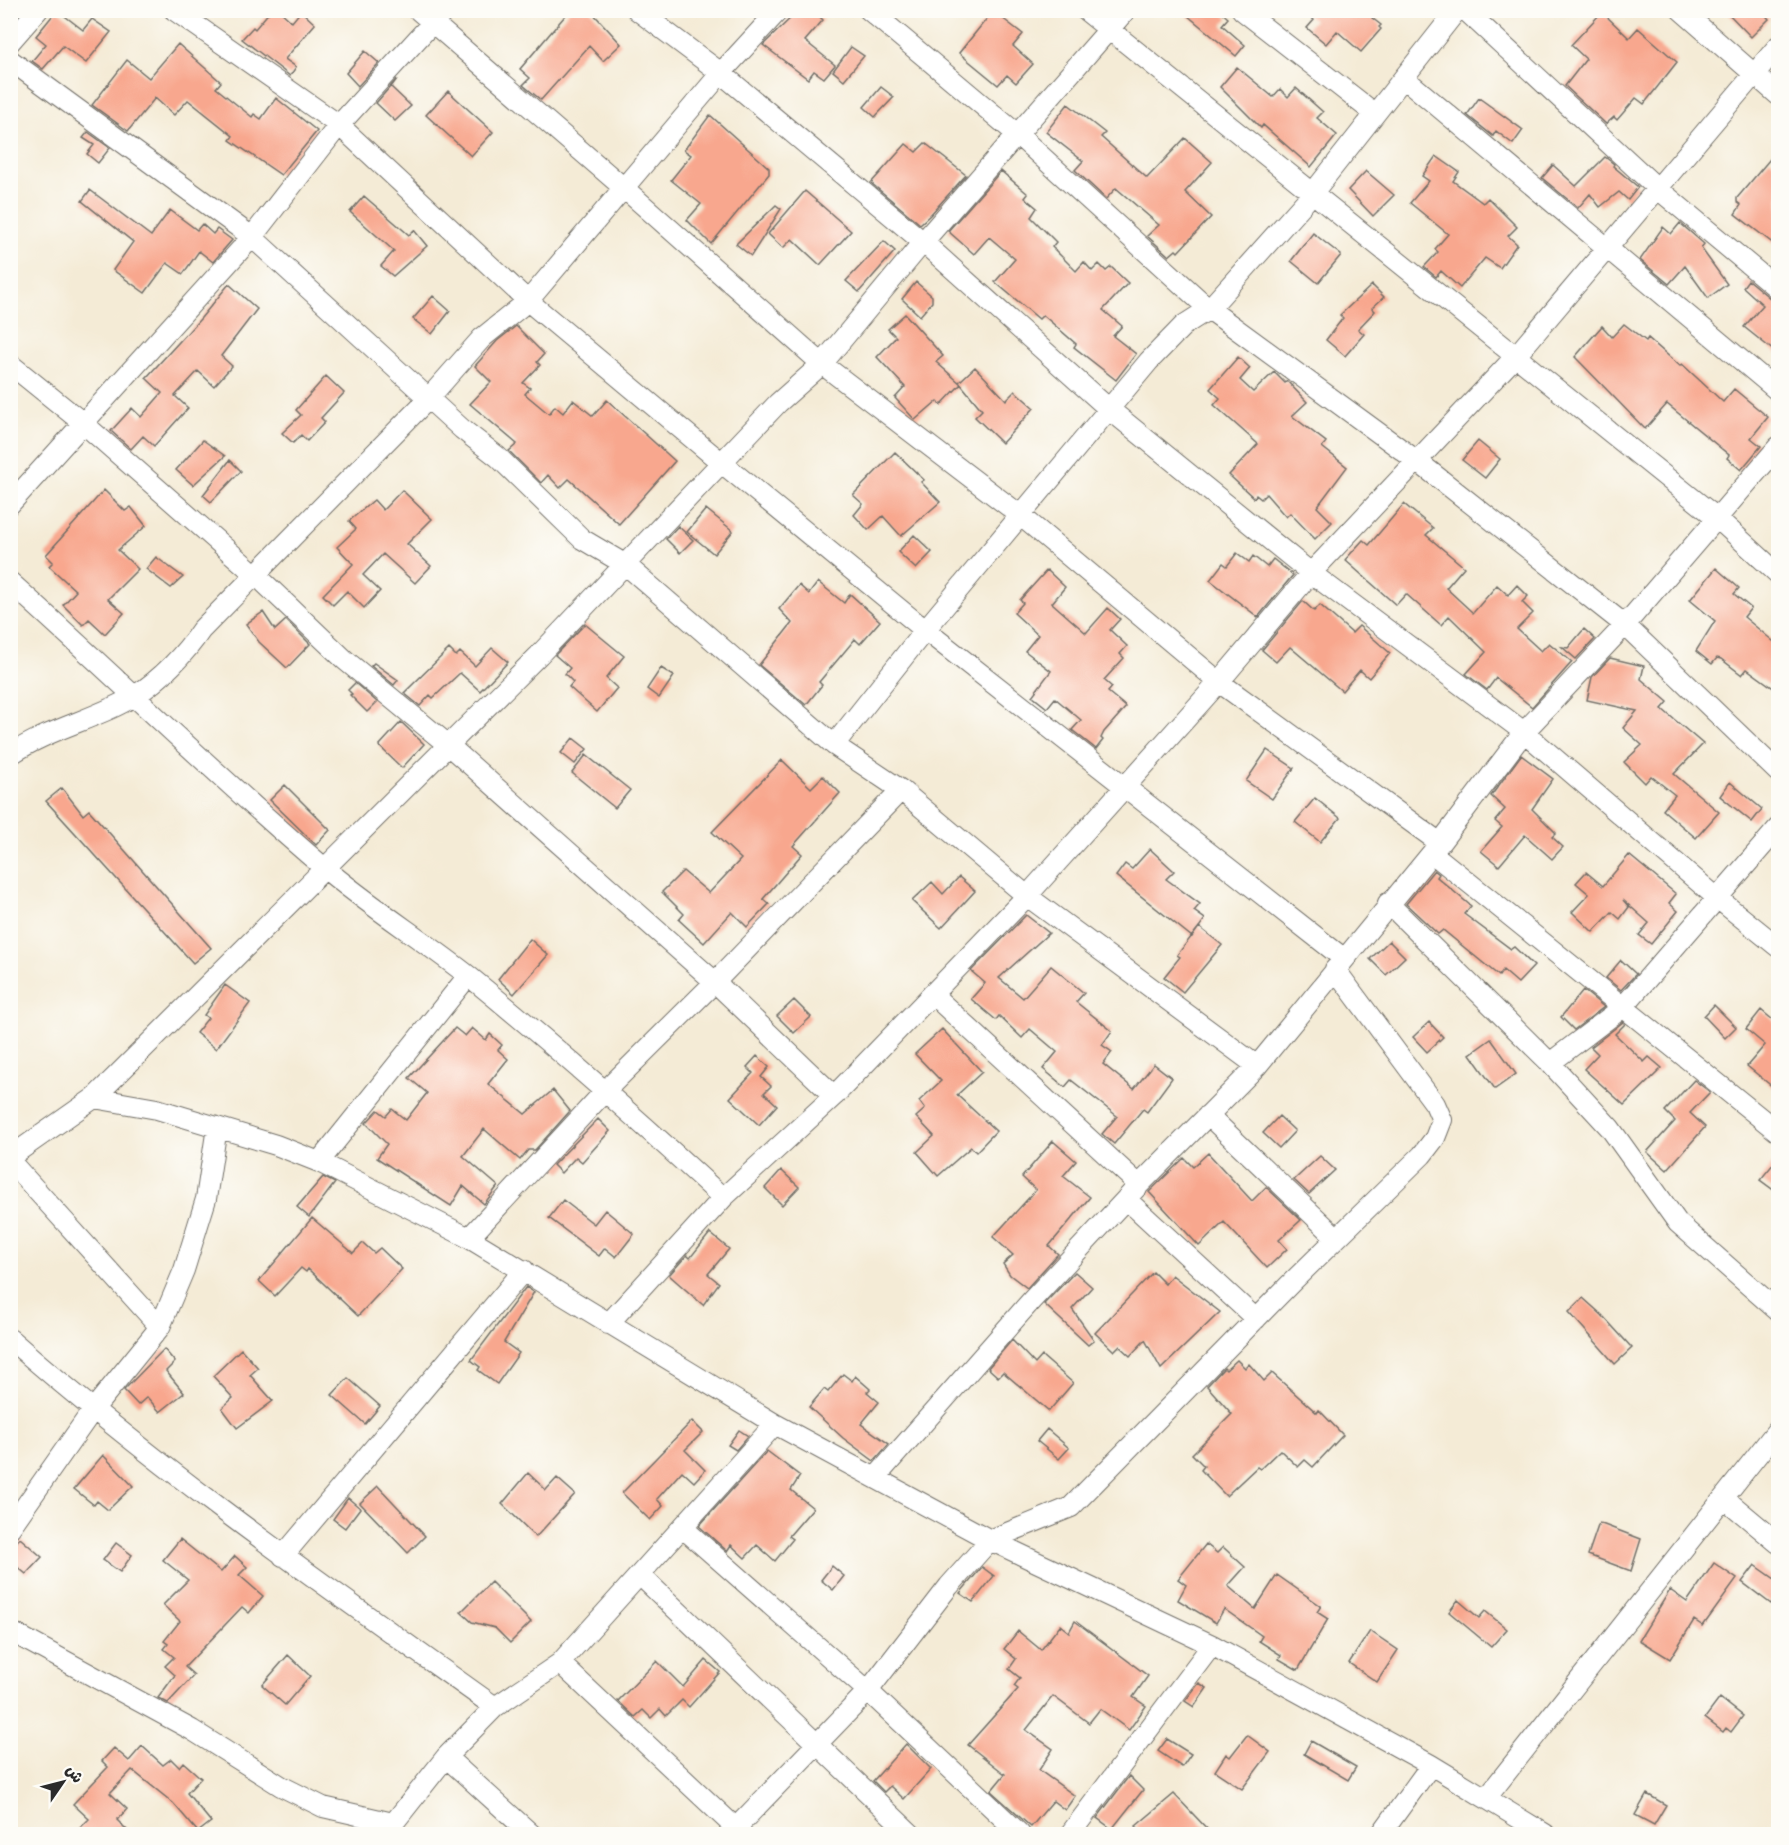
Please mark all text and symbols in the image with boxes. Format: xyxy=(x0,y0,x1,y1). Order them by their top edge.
north arrow xyxy=(33,1752,93,1812)
text: ش xyxy=(62,1760,89,1786)

